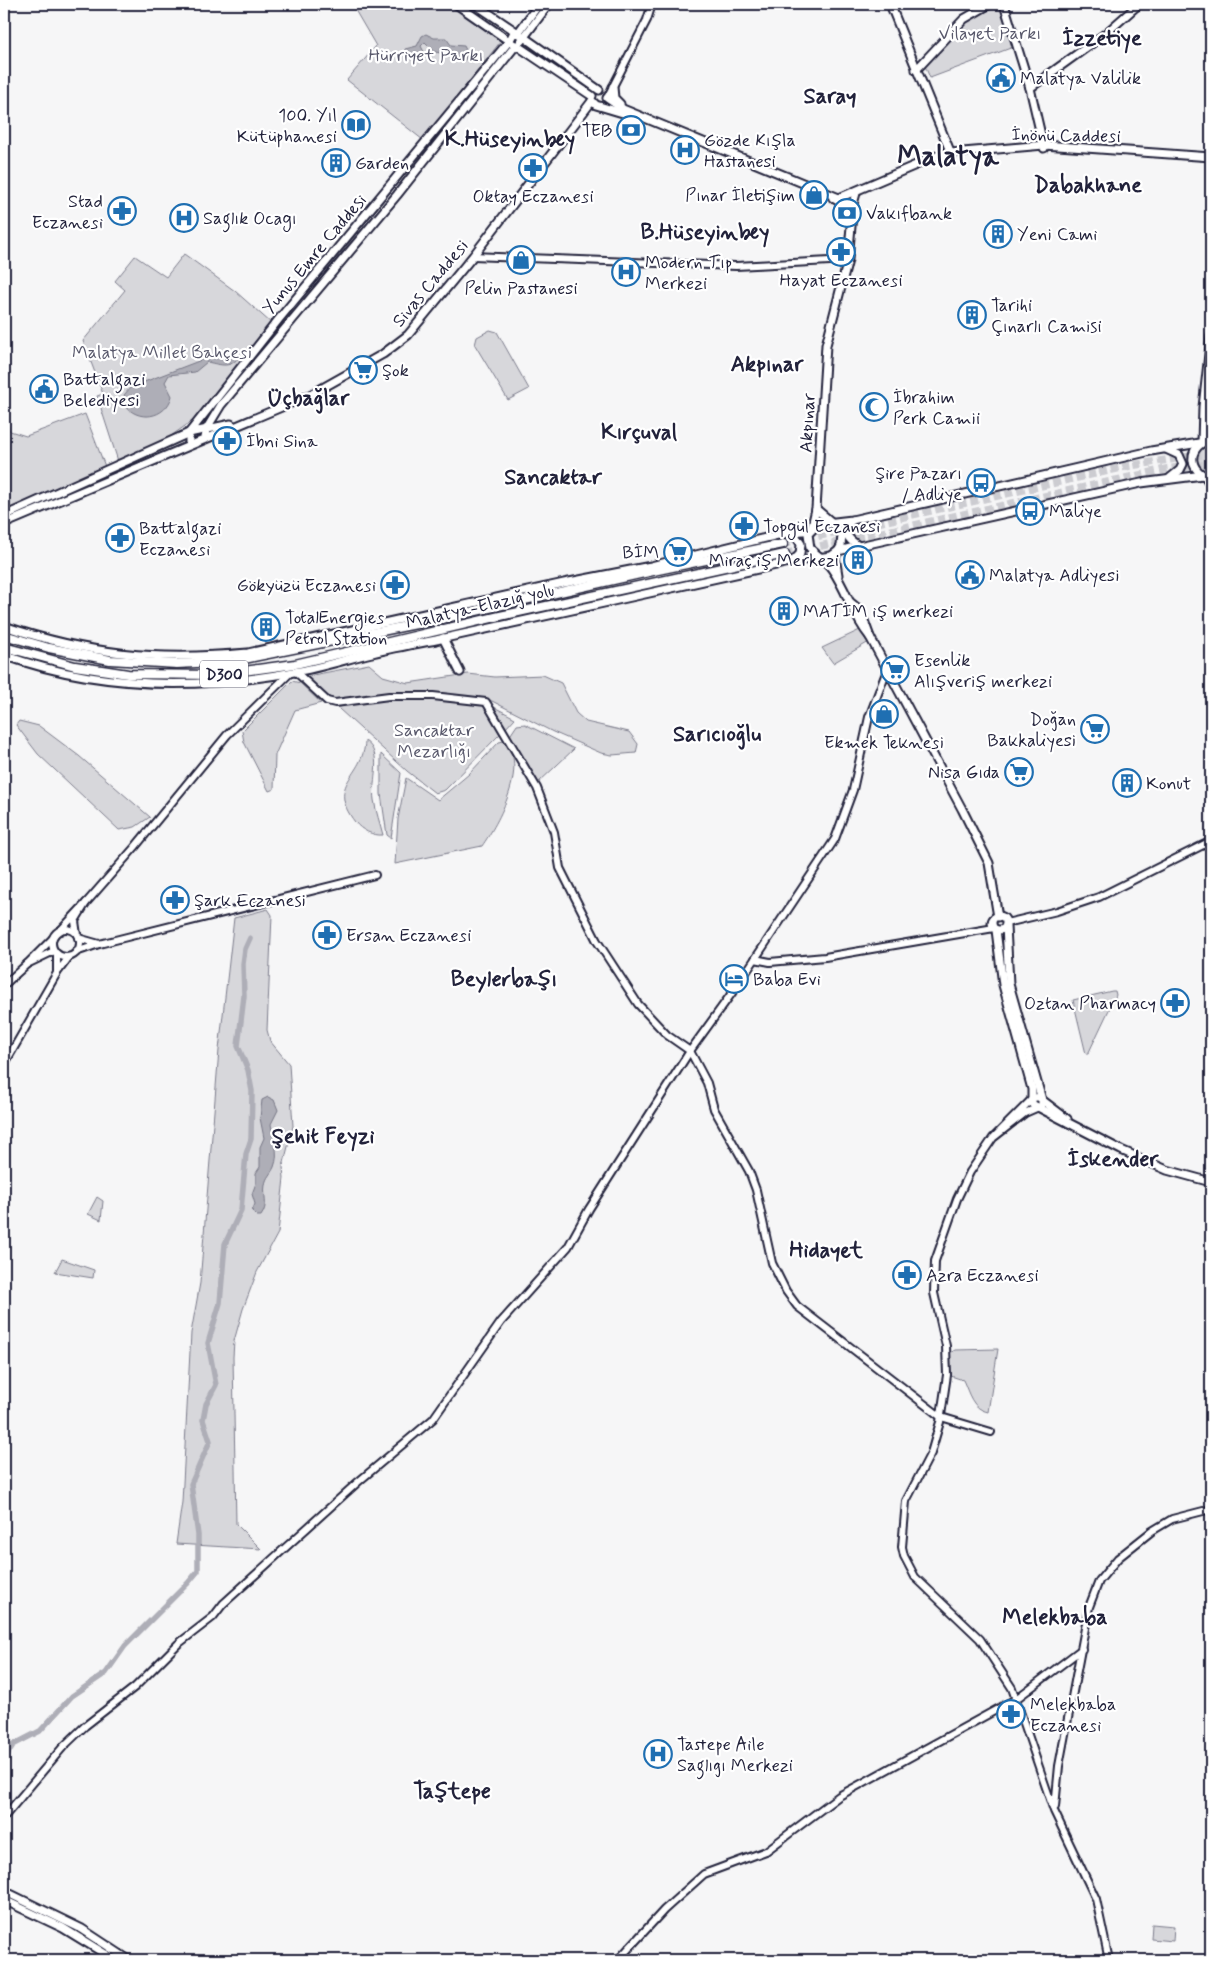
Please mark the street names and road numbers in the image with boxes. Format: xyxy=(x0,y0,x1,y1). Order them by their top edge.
street label: İnönü Caddesi xyxy=(1011,123,1121,149)
street label: Yunus Emre Caddesi xyxy=(257,189,372,320)
street label: Sivas Caddesi xyxy=(387,235,474,332)
street label: Akpınar xyxy=(794,392,822,453)
street label: Malatya-Elazığ yolu xyxy=(404,578,557,636)
road number: D300 xyxy=(200,661,248,688)

